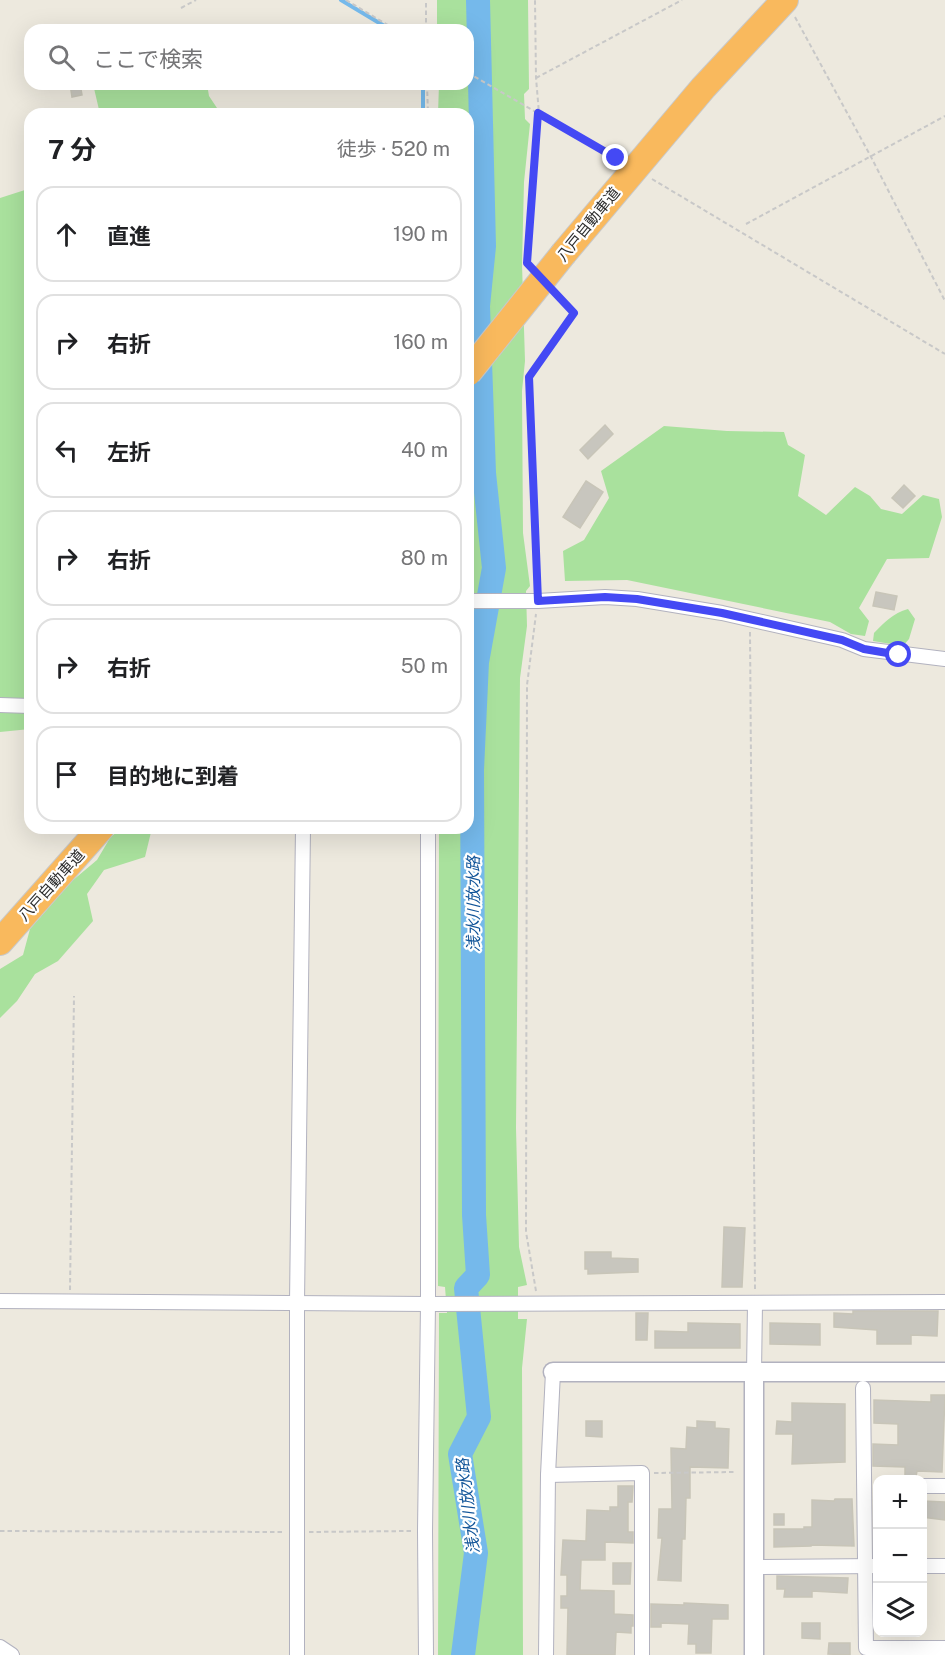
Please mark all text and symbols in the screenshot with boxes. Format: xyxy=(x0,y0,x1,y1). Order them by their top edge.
search box xyxy=(24,24,474,90)
icon: search xyxy=(45,41,78,74)
text: ここで検索 xyxy=(93,46,203,72)
text: 7 分 xyxy=(48,134,96,165)
text: 徒歩 · 520 m xyxy=(337,137,450,161)
route end xyxy=(602,144,628,170)
street label: 八戸自動車道 xyxy=(553,184,623,264)
icon: ahead xyxy=(50,218,83,251)
text: 190 m xyxy=(393,222,448,246)
text: 直進 xyxy=(107,223,151,249)
icon: right xyxy=(50,326,83,359)
text: 160 m xyxy=(393,330,448,354)
text: 右折 xyxy=(107,331,151,357)
icon: left xyxy=(50,434,83,467)
text: 40 m xyxy=(401,438,448,462)
text: 左折 xyxy=(107,439,151,465)
icon: right xyxy=(50,542,83,575)
text: 80 m xyxy=(401,546,448,570)
text: 右折 xyxy=(107,547,151,573)
route start xyxy=(885,641,911,667)
icon: right xyxy=(50,650,83,683)
text: 50 m xyxy=(401,654,448,678)
text: 右折 xyxy=(107,655,151,681)
icon: arrive xyxy=(50,758,83,791)
text: 目的地に到着 xyxy=(107,763,239,789)
street label: 八戸自動車道 xyxy=(15,846,87,924)
water label: 浅水川放水路 xyxy=(464,854,483,952)
water label: 浅水川放水路 xyxy=(452,1455,483,1555)
map controls xyxy=(873,1475,927,1637)
button: + xyxy=(873,1475,927,1529)
button: − xyxy=(873,1529,927,1583)
button: layers xyxy=(873,1583,927,1637)

